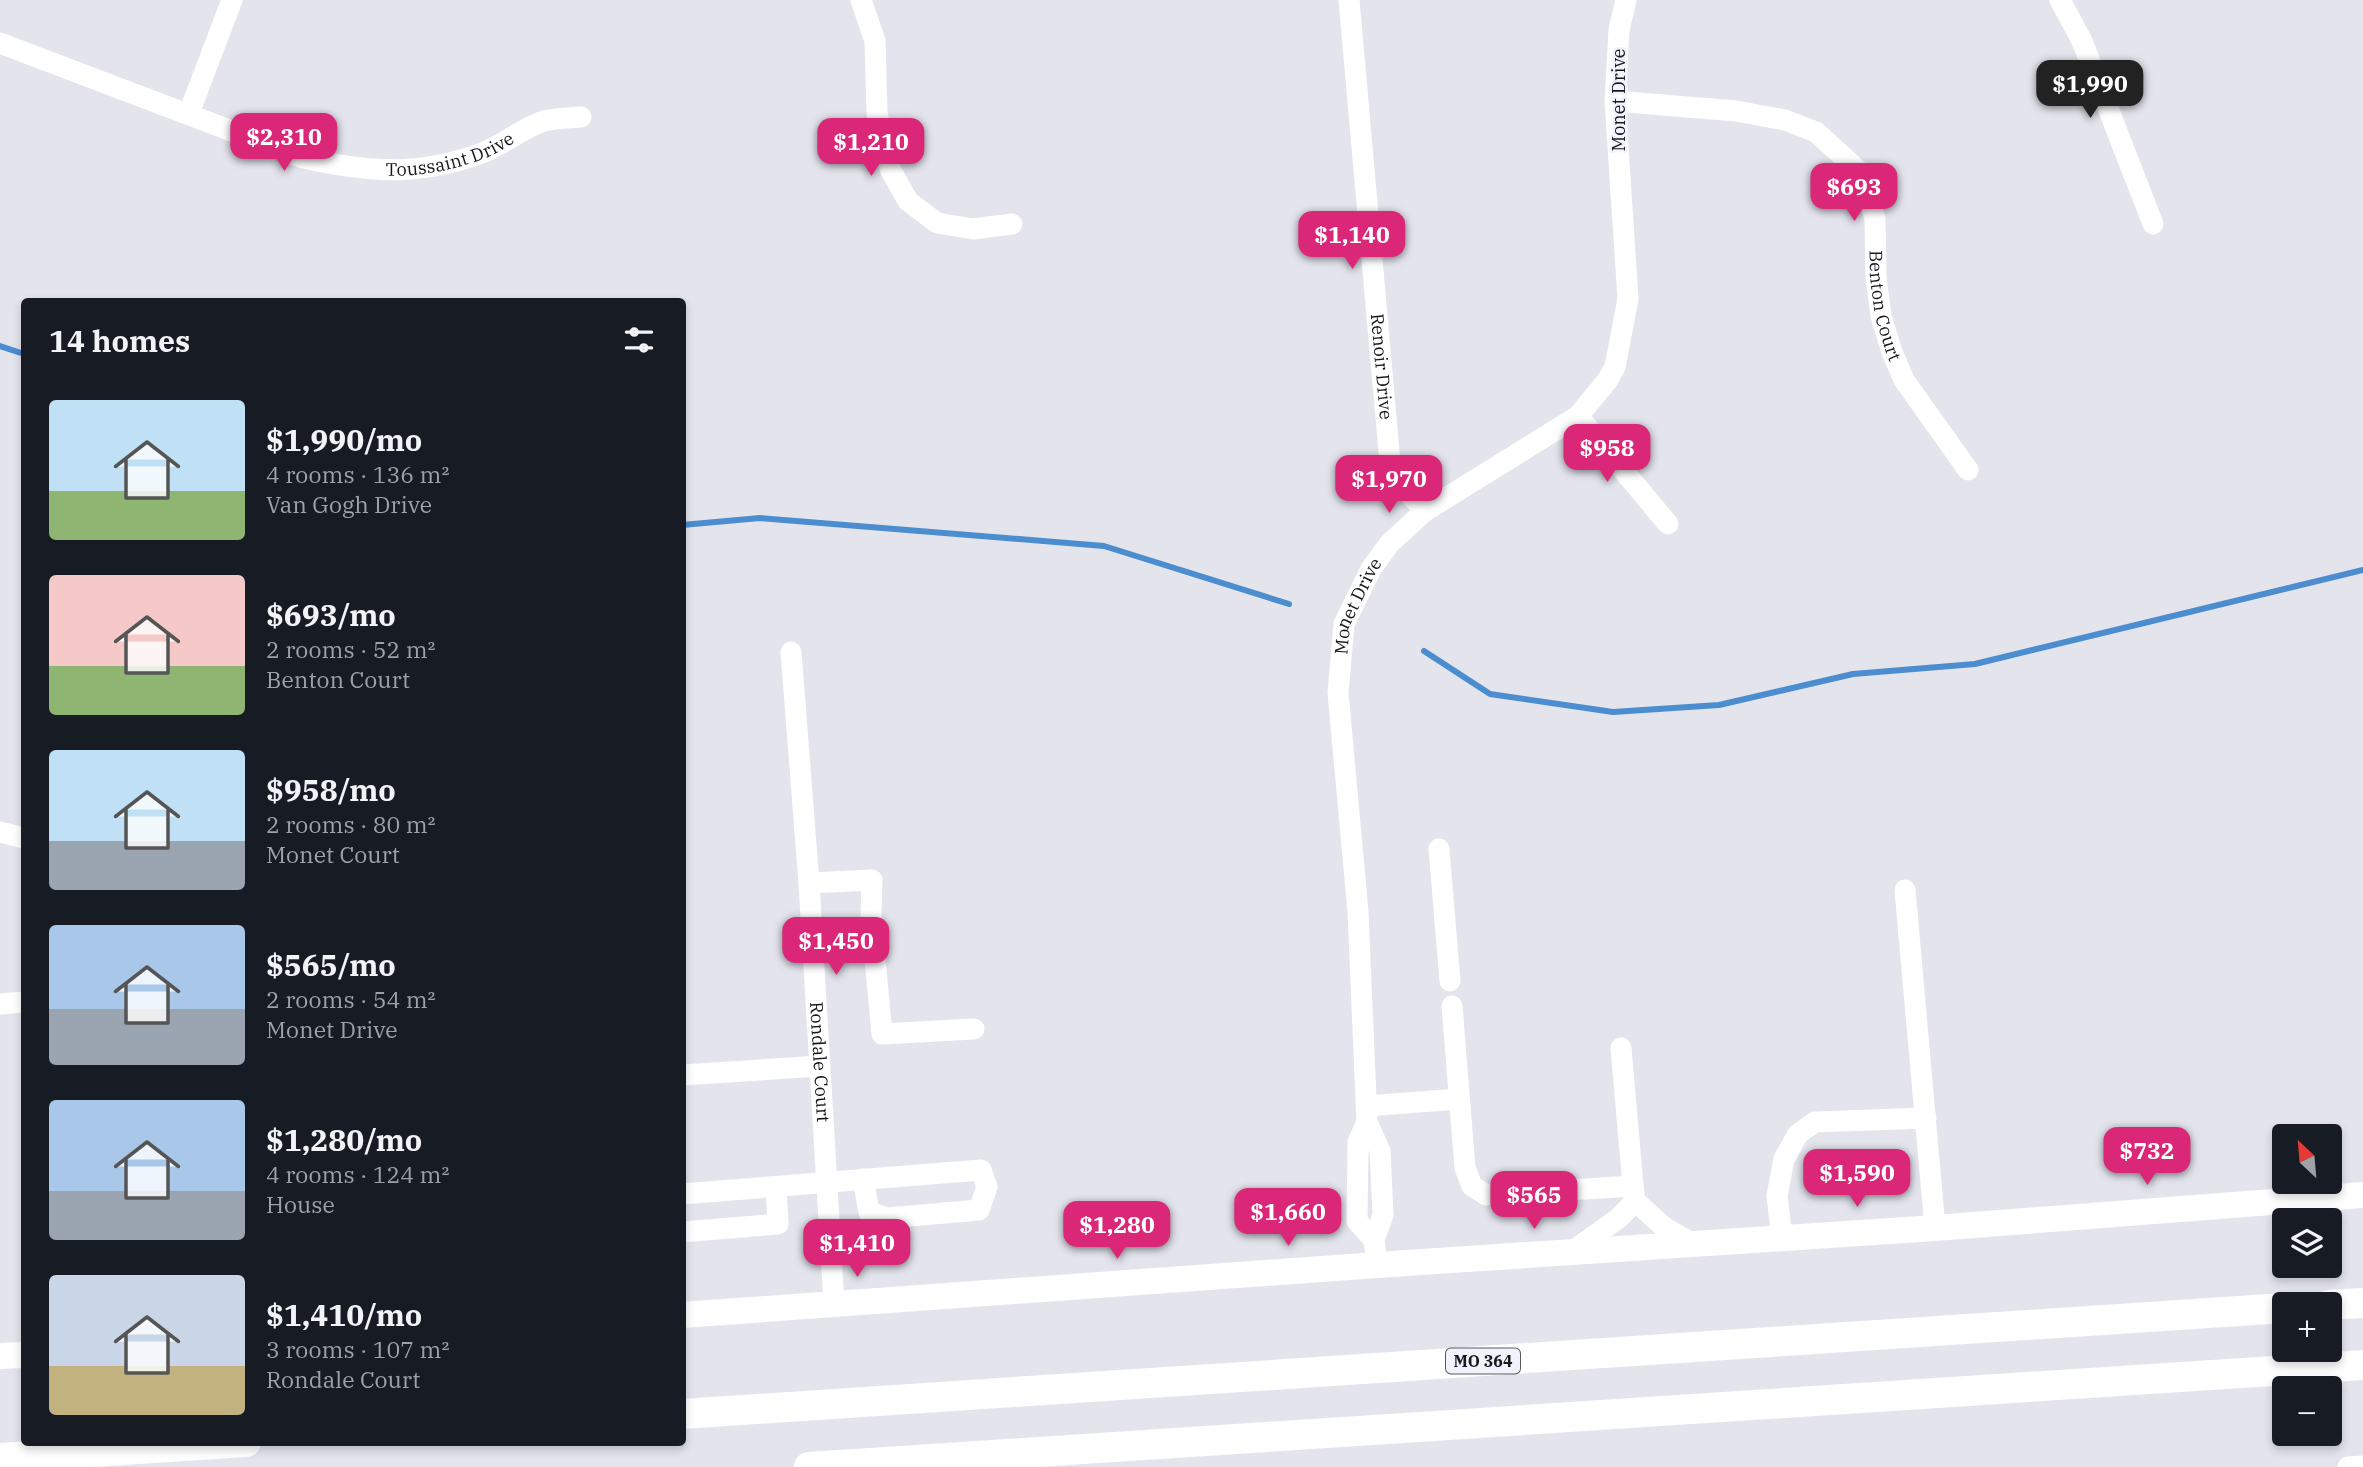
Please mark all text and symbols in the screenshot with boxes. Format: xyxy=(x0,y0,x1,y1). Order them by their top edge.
street label: Monet Drive xyxy=(1607,49,1630,151)
pin: $1,990 xyxy=(2033,60,2147,120)
text: $1,990 xyxy=(2052,68,2128,98)
pin: $2,310 xyxy=(227,114,341,173)
pin: $1,210 xyxy=(814,118,928,178)
text: $2,310 xyxy=(246,121,322,151)
text: $1,210 xyxy=(833,126,909,156)
street label: Toussaint Drive xyxy=(386,127,518,181)
pin: $693 xyxy=(1813,164,1895,223)
text: $693 xyxy=(1826,171,1882,201)
pin: $1,140 xyxy=(1295,212,1409,271)
text: $1,140 xyxy=(1314,219,1390,249)
street label: Benton Court xyxy=(1864,250,1907,365)
street label: Renoir Drive xyxy=(1366,312,1398,421)
text: 14 homes xyxy=(49,321,190,360)
icon: filters xyxy=(620,321,658,359)
text: $1,990/mo xyxy=(266,420,422,459)
pin: $958 xyxy=(1566,424,1648,484)
icon: home xyxy=(105,428,189,512)
text: $958 xyxy=(1579,432,1635,462)
pin: $1,970 xyxy=(1332,456,1446,515)
text: 4 rooms · 136 m² xyxy=(266,459,449,489)
text: $1,970 xyxy=(1351,463,1427,493)
text: Van Gogh Drive xyxy=(266,489,432,519)
street label: Monet Drive xyxy=(1329,553,1387,655)
text: $693/mo xyxy=(266,595,396,634)
icon: home xyxy=(105,603,189,687)
text: 2 rooms · 52 m² xyxy=(266,634,436,664)
text: Benton Court xyxy=(266,664,410,694)
text: $958/mo xyxy=(266,770,396,809)
icon: home xyxy=(105,778,189,862)
text: 2 rooms · 80 m² xyxy=(266,809,436,839)
text: Monet Court xyxy=(266,839,400,869)
pin: $1,450 xyxy=(779,918,893,977)
text: $1,450 xyxy=(798,925,874,955)
text: $565/mo xyxy=(266,945,396,984)
icon: home xyxy=(105,953,189,1037)
text: 2 rooms · 54 m² xyxy=(266,984,436,1014)
street label: Rondale Court xyxy=(805,1001,835,1123)
text: Monet Drive xyxy=(266,1014,398,1044)
text: $1,280/mo xyxy=(266,1120,422,1159)
north arrow xyxy=(2272,1124,2342,1194)
map controls xyxy=(2272,1124,2342,1446)
icon: home xyxy=(105,1128,189,1212)
pin: $732 xyxy=(2106,1128,2188,1187)
text: $732 xyxy=(2119,1135,2175,1165)
pin: $1,590 xyxy=(1800,1150,1914,1209)
text: $1,590 xyxy=(1819,1157,1895,1187)
text: 4 rooms · 124 m² xyxy=(266,1159,449,1189)
pin: $565 xyxy=(1493,1172,1575,1231)
text: $565 xyxy=(1506,1179,1562,1209)
pin: $1,660 xyxy=(1231,1188,1345,1248)
text: House xyxy=(266,1189,335,1219)
text: $1,660 xyxy=(1250,1196,1326,1226)
pin: $1,280 xyxy=(1060,1202,1174,1261)
button: layers xyxy=(2272,1208,2342,1278)
text: $1,280 xyxy=(1079,1209,1155,1239)
pin: $1,410 xyxy=(800,1220,914,1279)
text: $1,410 xyxy=(819,1227,895,1257)
button: + xyxy=(2272,1292,2342,1362)
text: $1,410/mo xyxy=(266,1295,422,1334)
icon: home xyxy=(105,1303,189,1387)
text: 3 rooms · 107 m² xyxy=(266,1334,449,1364)
road number: MO 364 xyxy=(1446,1348,1520,1373)
text: Rondale Court xyxy=(266,1364,420,1394)
button: − xyxy=(2272,1376,2342,1446)

